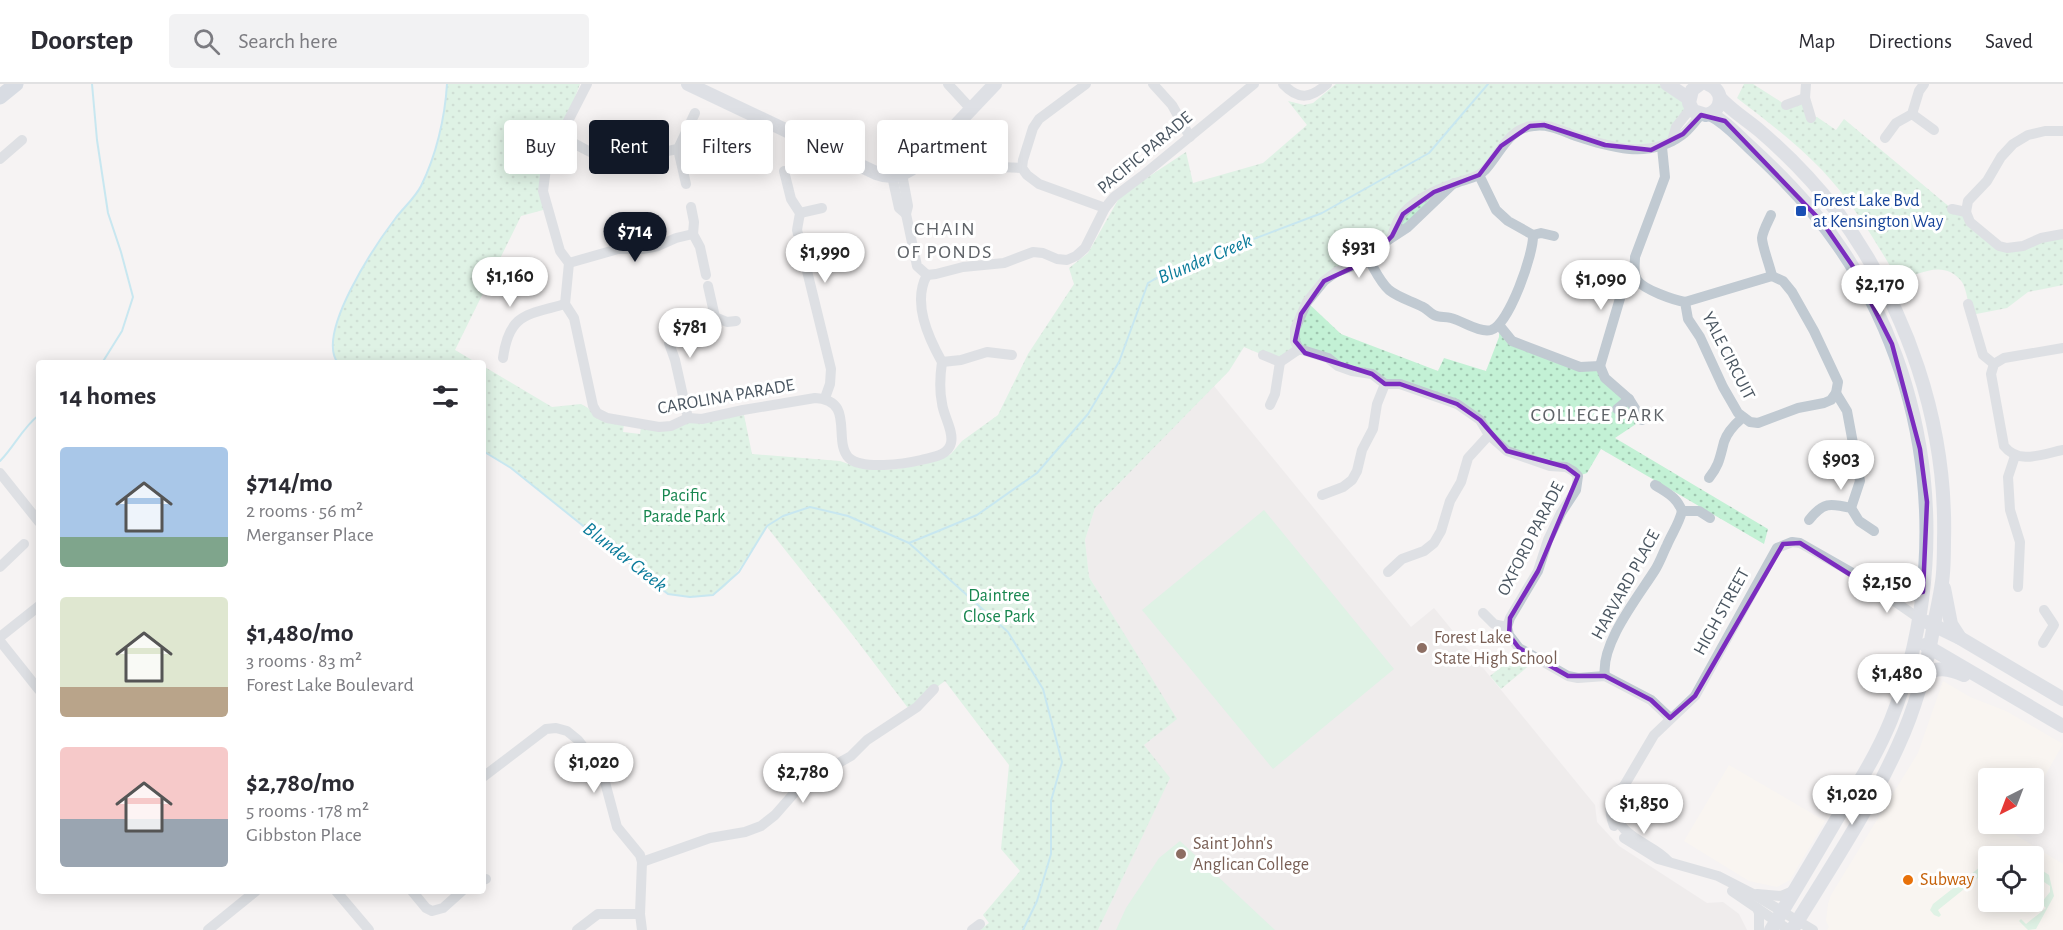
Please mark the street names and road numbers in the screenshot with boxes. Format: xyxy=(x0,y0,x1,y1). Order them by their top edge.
street label: PACIFIC PARADE xyxy=(1094,108,1196,198)
street label: YALE CIRCUIT xyxy=(1698,309,1758,403)
street label: CAROLINA PARADE xyxy=(656,376,796,418)
street label: OXFORD PARADE xyxy=(1495,479,1568,599)
street label: HARVARD PLACE xyxy=(1589,527,1664,643)
street label: HIGH STREET xyxy=(1691,565,1753,658)

